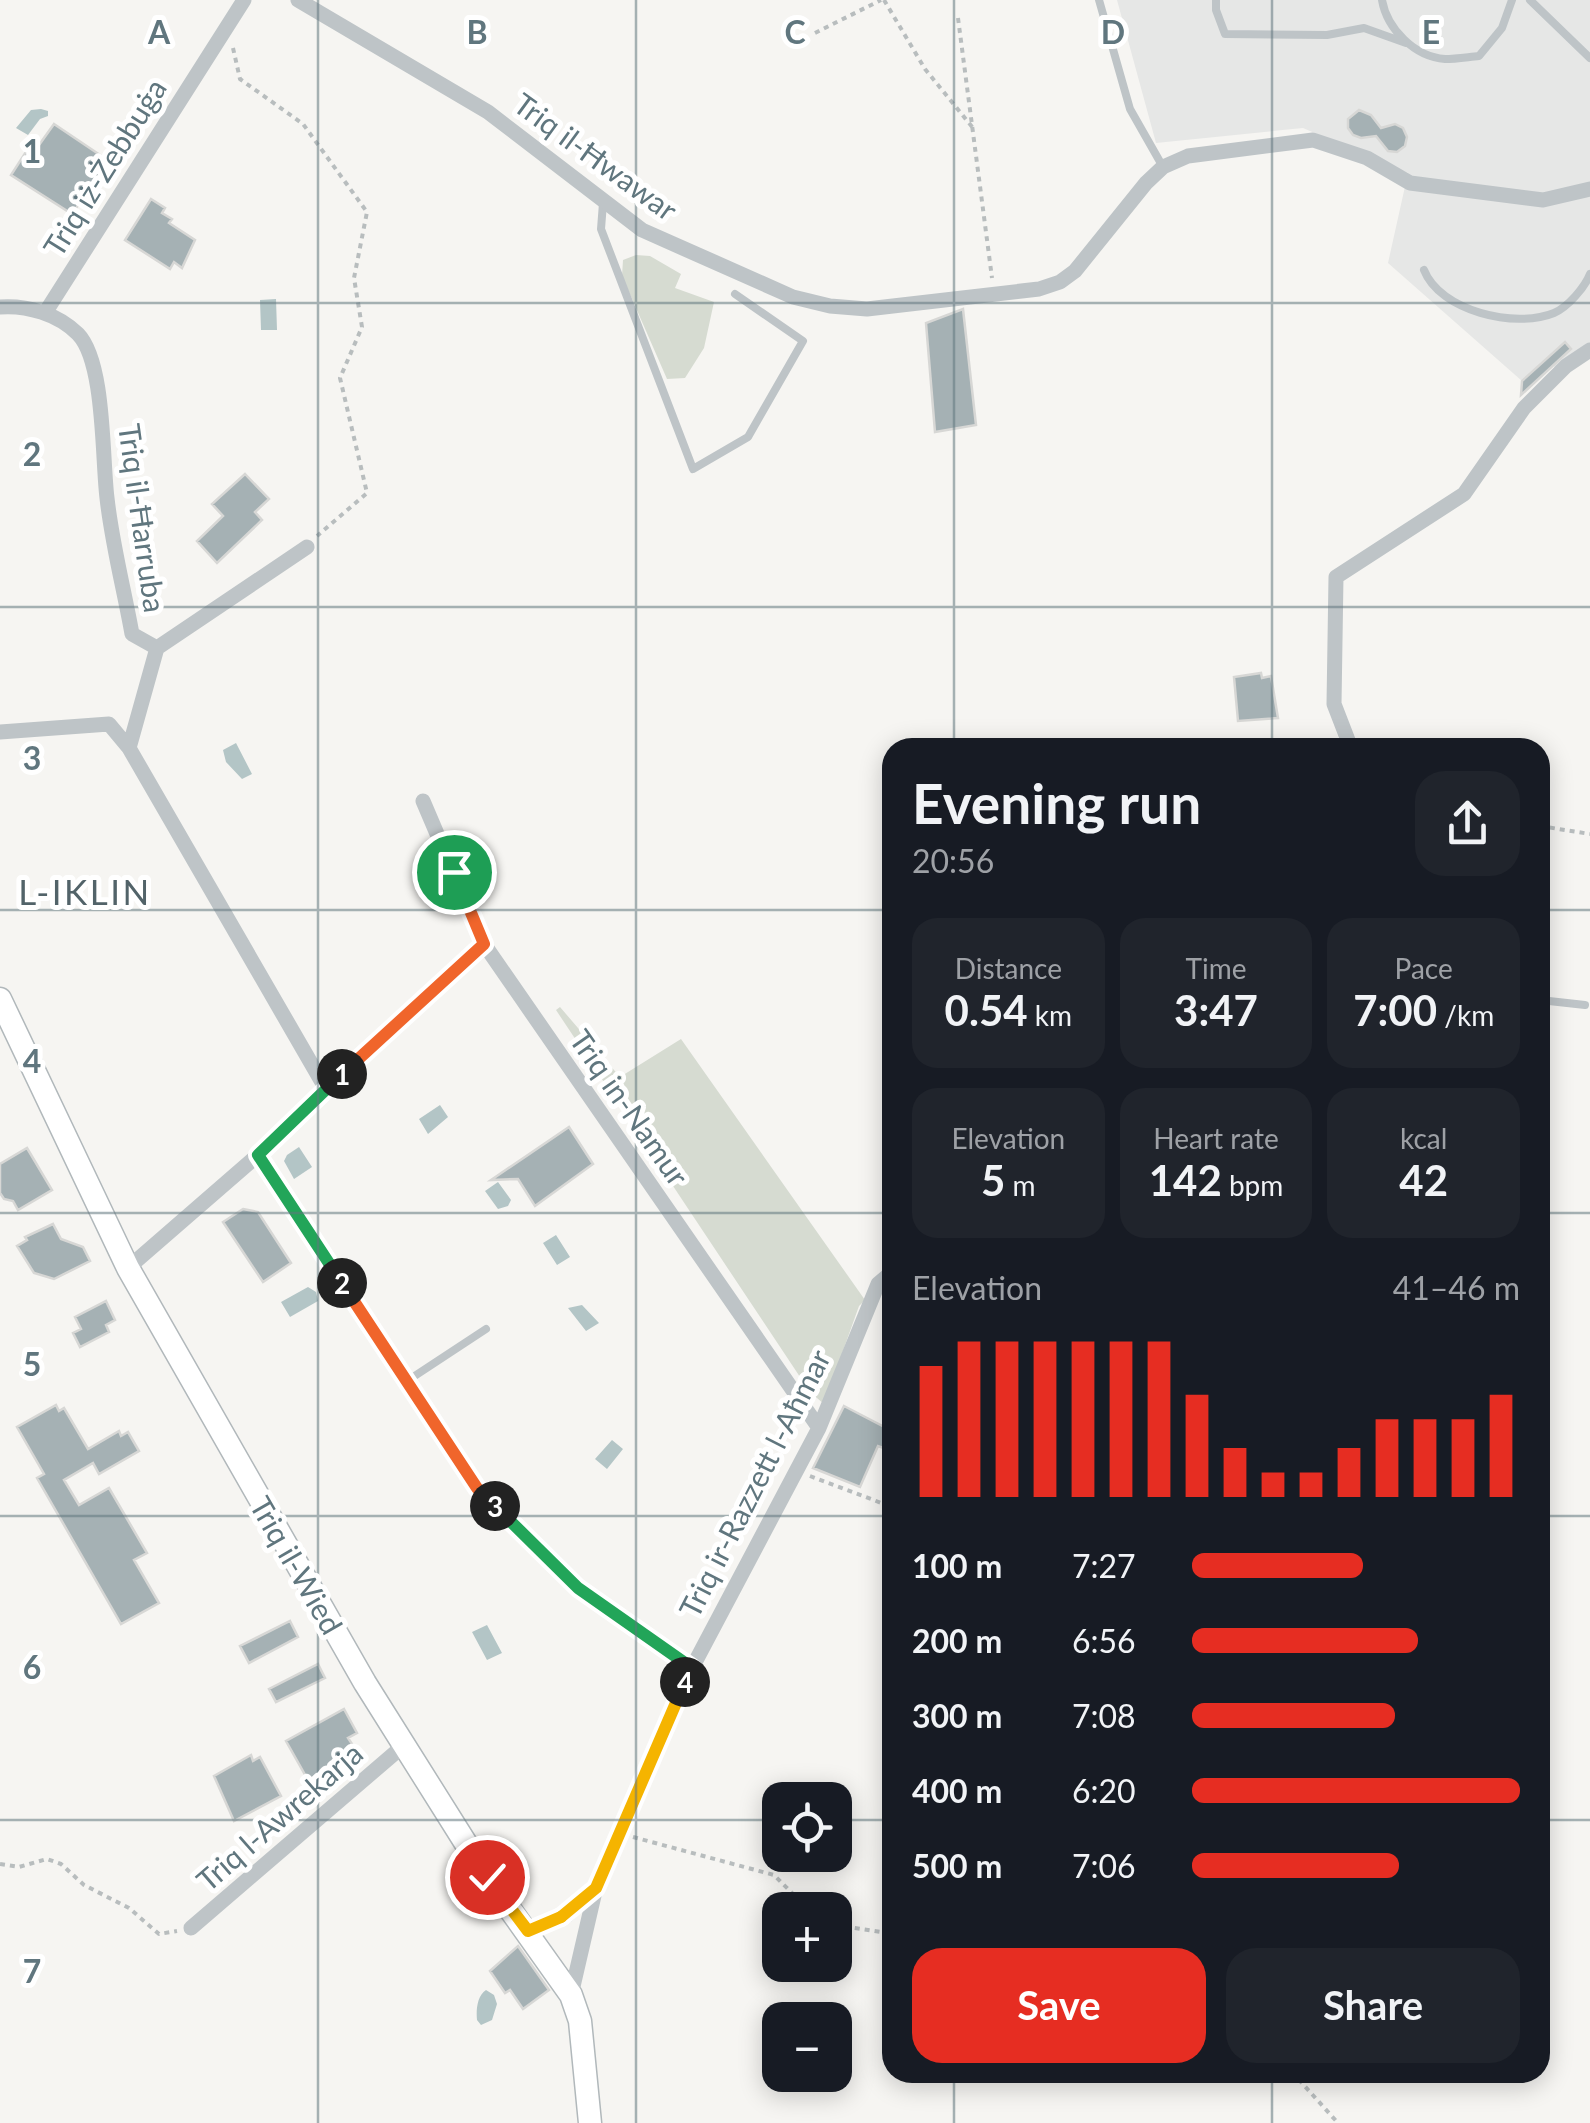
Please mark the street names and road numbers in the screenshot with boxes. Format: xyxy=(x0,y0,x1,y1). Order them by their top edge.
street label: Triq iż-Żebbuġa xyxy=(35,72,173,262)
street label: Triq il-Ħwawar xyxy=(507,85,685,227)
street label: Triq il-Ħarruba xyxy=(112,421,174,615)
street label: Triq in-Namur xyxy=(563,1022,697,1192)
street label: Triq ir-Razzett l-Aħmar xyxy=(671,1343,837,1623)
street label: Triq il-Wied xyxy=(243,1490,351,1640)
street label: Triq l-Awrekarja xyxy=(189,1734,369,1898)

